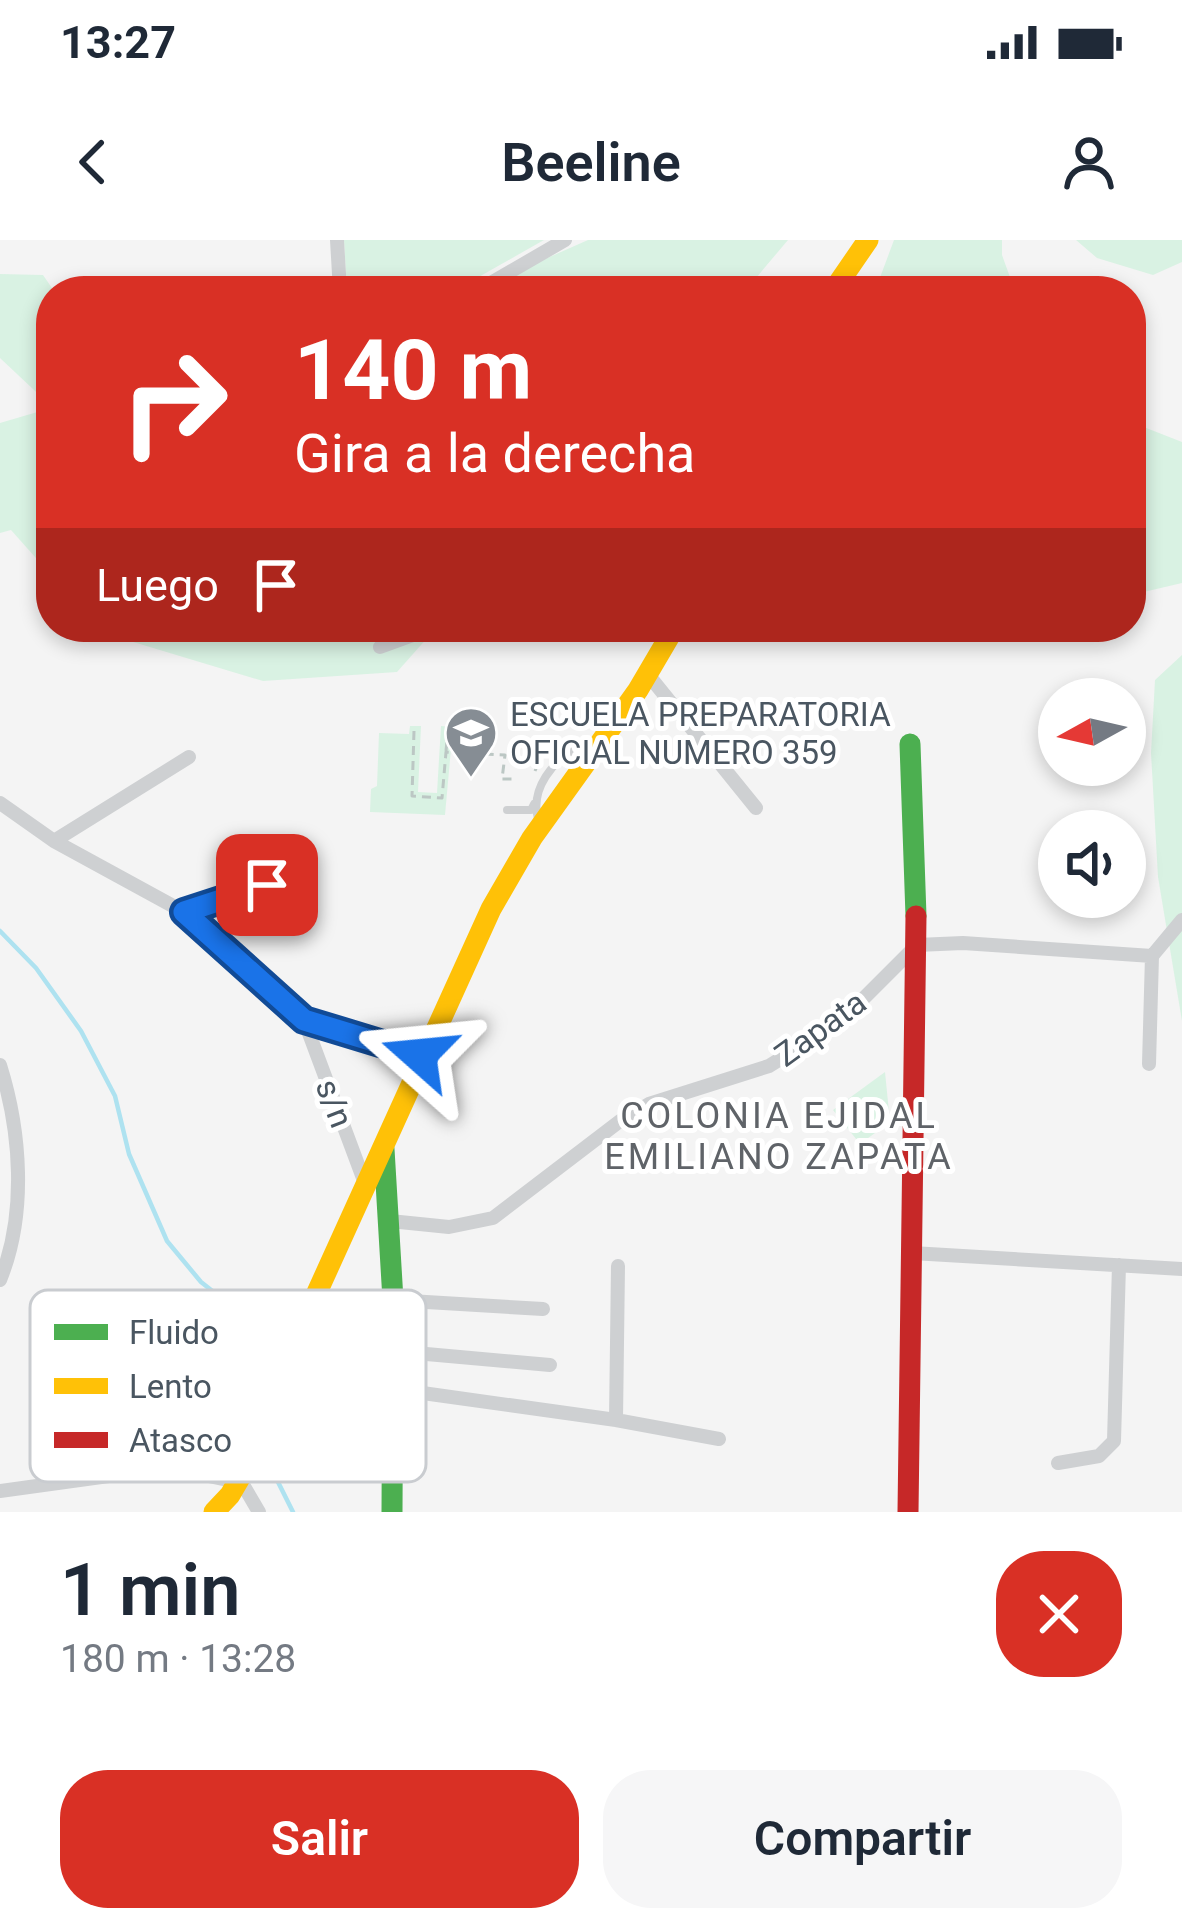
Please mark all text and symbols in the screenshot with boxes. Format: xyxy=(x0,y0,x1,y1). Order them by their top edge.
text: 13:27 xyxy=(60,16,176,69)
icon: back xyxy=(60,129,126,195)
icon: person xyxy=(1056,129,1122,195)
text: Beeline xyxy=(501,131,681,194)
text: 140 m xyxy=(294,321,532,420)
icon: right xyxy=(96,324,252,480)
text: Gira a la derecha xyxy=(294,422,696,485)
icon: arrive xyxy=(243,552,309,618)
text: Luego xyxy=(96,559,219,612)
north arrow xyxy=(1038,678,1146,786)
map controls xyxy=(1038,678,1146,918)
place label: ESCUELA PREPARATORIA OFICIAL NUMERO 359 xyxy=(510,695,891,772)
school or university icon: ESCUELA PREPARATORIA OFICIAL NUMERO 359 xyxy=(443,705,499,779)
button: sound xyxy=(1038,810,1146,918)
pin xyxy=(216,834,318,936)
icon: arrive xyxy=(234,852,300,918)
street label: Zapata xyxy=(767,982,873,1074)
position arrow xyxy=(356,992,482,1118)
street label: s/n xyxy=(308,1073,361,1133)
district label: COLONIA EJIDAL EMILIANO ZAPATA xyxy=(604,1095,954,1178)
legend xyxy=(30,1290,426,1482)
text: Fluido xyxy=(129,1313,219,1352)
text: Lento xyxy=(129,1367,212,1406)
text: Atasco xyxy=(129,1421,232,1460)
text: 1 min xyxy=(60,1548,241,1633)
button: close xyxy=(996,1551,1122,1677)
text: 180 m · 13:28 xyxy=(60,1636,296,1682)
button: Salir xyxy=(60,1770,579,1908)
button: Compartir xyxy=(603,1770,1122,1908)

